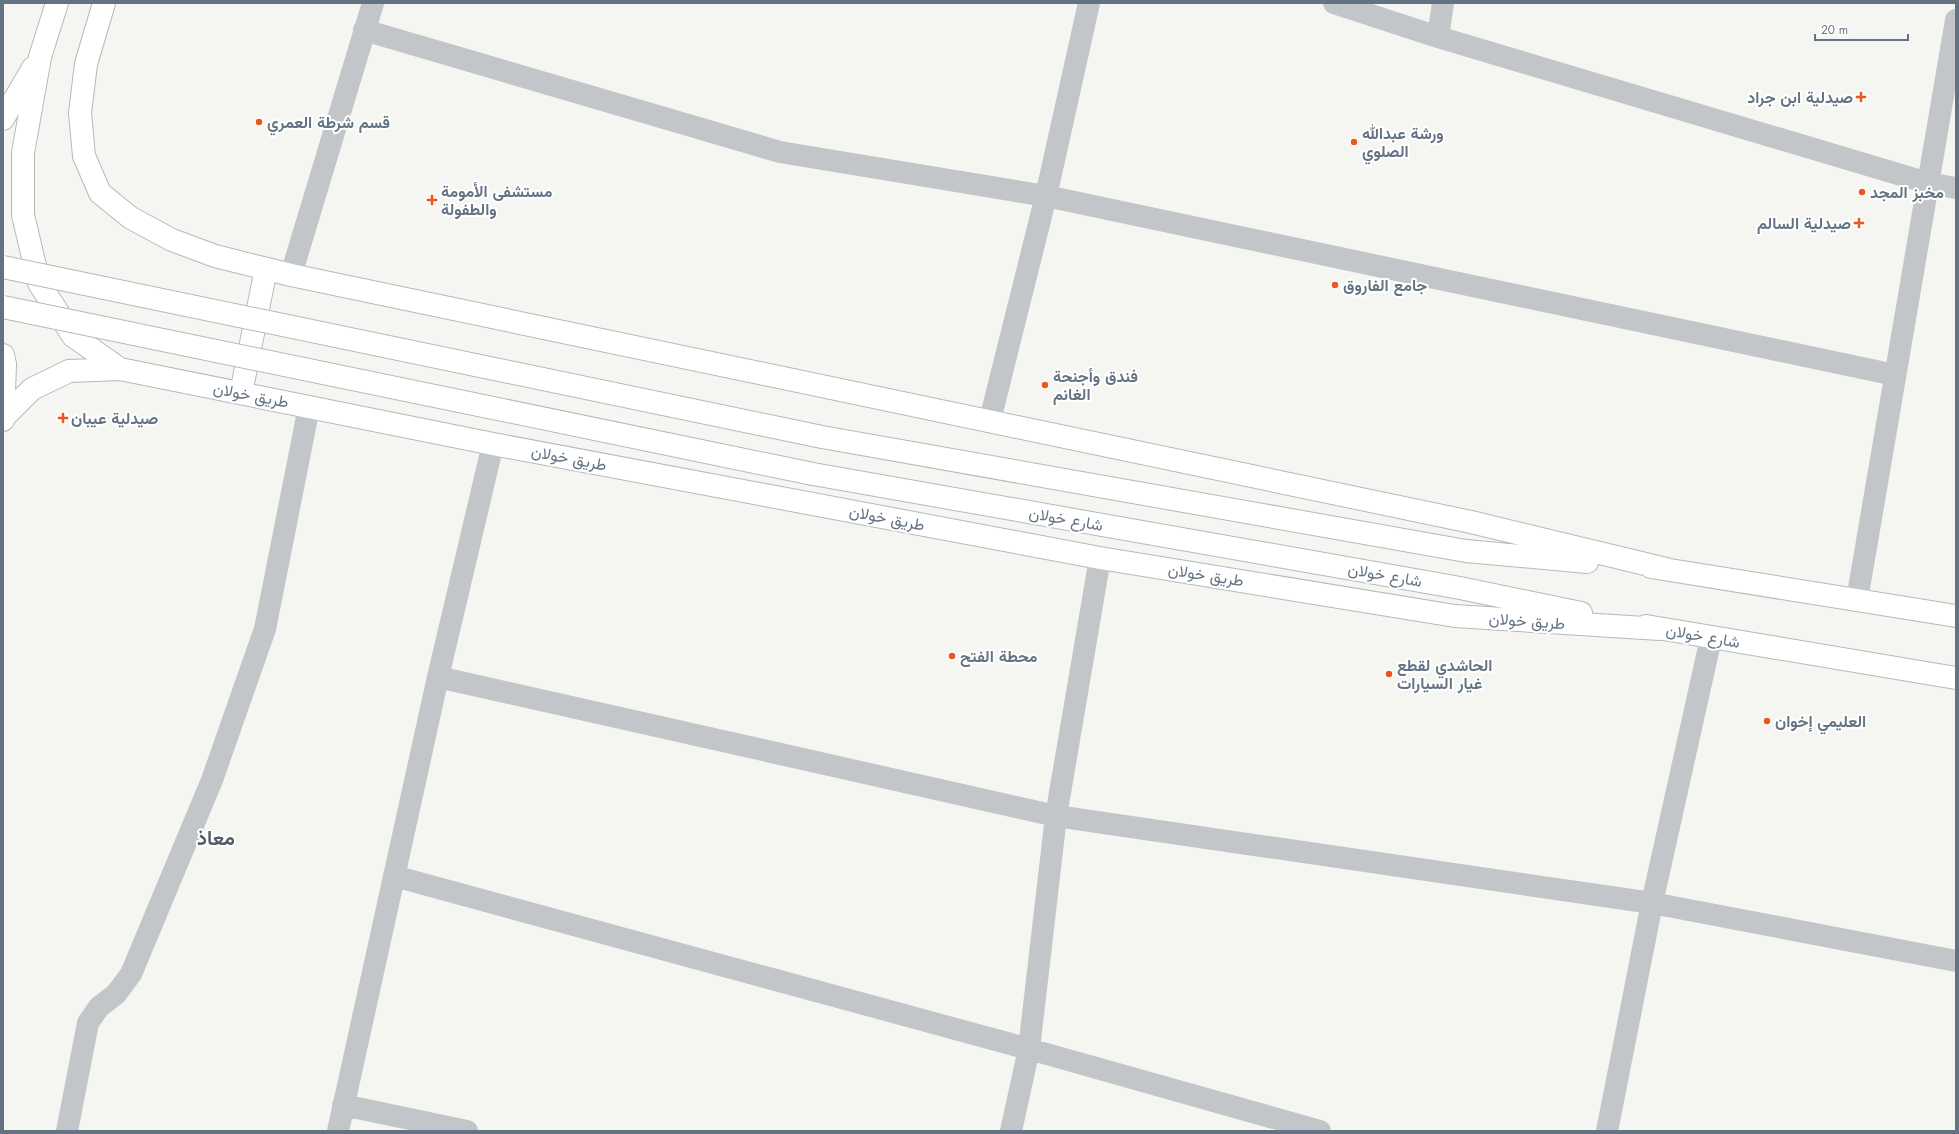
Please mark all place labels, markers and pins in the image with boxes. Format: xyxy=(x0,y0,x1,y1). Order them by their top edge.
place label: صيدلية ابن جراد xyxy=(1747,86,1853,109)
marker: صيدلية ابن جراد xyxy=(1856,92,1866,102)
place label: قسم شرطة العمري xyxy=(267,111,390,136)
marker: قسم شرطة العمري xyxy=(254,117,264,127)
place label: ورشة عبدالله الصلوي xyxy=(1362,122,1444,165)
marker: ورشة عبدالله الصلوي xyxy=(1349,137,1359,147)
place label: مستشفى الأمومة والطفولة xyxy=(441,180,553,221)
place label: مخبز المجد xyxy=(1870,181,1944,204)
marker: مخبز المجد xyxy=(1857,187,1867,197)
marker: مستشفى الأمومة والطفولة xyxy=(426,194,438,206)
place label: صيدلية السالم xyxy=(1757,212,1851,235)
marker: صيدلية السالم xyxy=(1854,218,1864,228)
place label: جامع الفاروق xyxy=(1343,274,1427,297)
marker: جامع الفاروق xyxy=(1330,280,1340,290)
place label: فندق وأجنحة الغانم xyxy=(1053,365,1138,406)
marker: فندق وأجنحة الغانم xyxy=(1040,380,1050,390)
place label: صيدلية عيبان xyxy=(71,407,158,430)
marker: صيدلية عيبان xyxy=(58,413,68,423)
place label: محطة الفتح xyxy=(960,645,1038,668)
marker: محطة الفتح xyxy=(947,651,957,661)
place label: الحاشدي لقطع غيار السيارات xyxy=(1397,654,1492,695)
marker: الحاشدي لقطع غيار السيارات xyxy=(1384,669,1394,679)
place label: العليمي إخوان xyxy=(1775,710,1866,735)
marker: العليمي إخوان xyxy=(1762,716,1772,726)

